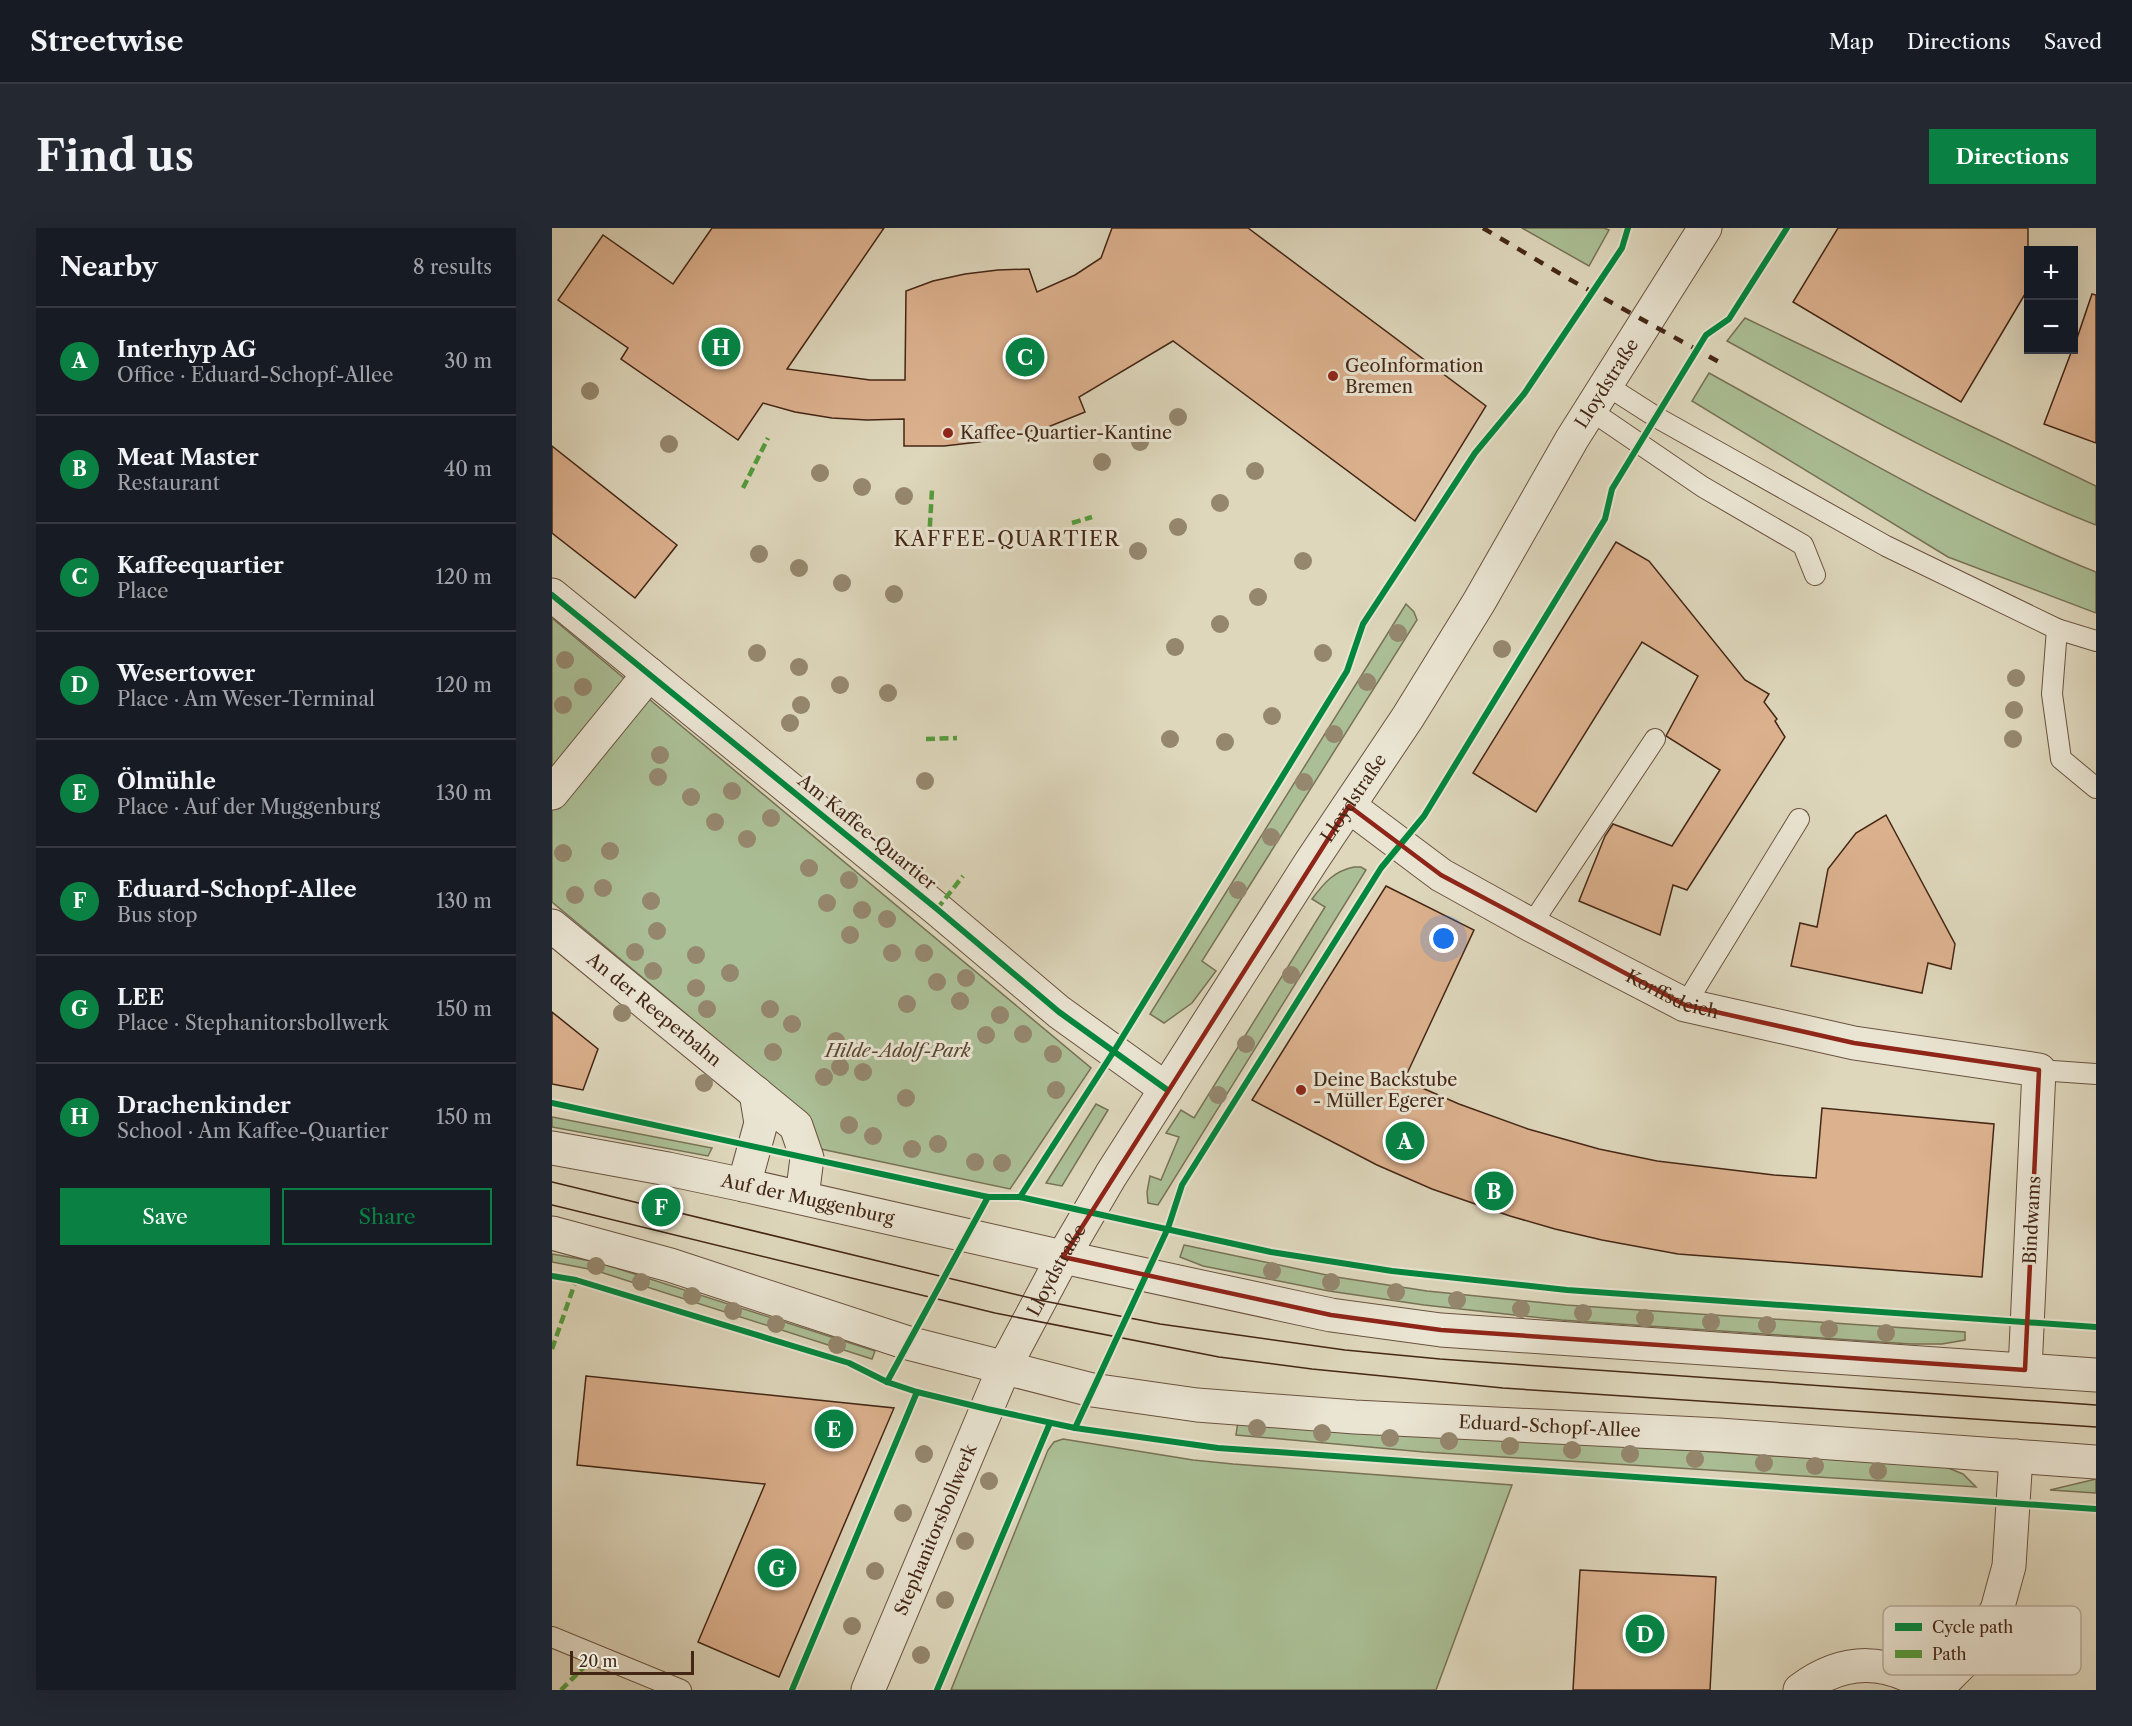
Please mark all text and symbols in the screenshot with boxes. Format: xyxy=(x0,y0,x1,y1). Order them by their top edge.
text: Streetwise xyxy=(30,24,184,58)
text: Map xyxy=(1829,29,1874,54)
text: Directions xyxy=(1907,29,2011,54)
text: Saved xyxy=(2044,29,2102,54)
button: Directions xyxy=(1929,129,2096,184)
text: Find us xyxy=(36,130,194,182)
map controls xyxy=(2024,246,2078,354)
button: + xyxy=(2024,246,2078,300)
text: Nearby xyxy=(60,251,158,283)
text: 8 results xyxy=(413,255,492,279)
button: − xyxy=(2024,300,2078,354)
pin: H xyxy=(702,324,740,370)
pin: C xyxy=(1006,334,1044,380)
street label: Lloydstraße xyxy=(1570,335,1643,432)
text: Interhyp AG xyxy=(117,336,256,363)
text: A xyxy=(72,349,87,373)
text: 30 m xyxy=(444,349,492,373)
place label: GeoInformation Bremen xyxy=(1345,355,1483,398)
text: Office · Eduard-Schopf-Allee xyxy=(117,363,393,387)
marker: GeoInformation Bremen xyxy=(1326,369,1340,383)
place label: Kaffee-Quartier-Kantine xyxy=(960,422,1172,444)
marker: Kaffee-Quartier-Kantine xyxy=(941,426,955,440)
text: Meat Master xyxy=(117,444,259,471)
text: B xyxy=(72,457,87,481)
text: 40 m xyxy=(444,457,492,481)
text: Restaurant xyxy=(117,471,220,495)
district label: KAFFEE-QUARTIER xyxy=(894,527,1120,551)
text: Kaffeequartier xyxy=(117,552,284,579)
text: C xyxy=(71,565,88,589)
text: 120 m xyxy=(435,565,492,589)
text: Place xyxy=(117,579,168,603)
text: Wesertower xyxy=(117,660,255,687)
text: D xyxy=(71,673,88,697)
text: 120 m xyxy=(435,673,492,697)
text: Place · Am Weser-Terminal xyxy=(117,687,375,711)
street label: Lloydstraße xyxy=(1316,750,1391,847)
text: Ölmühle xyxy=(117,768,216,795)
street label: Am Kaffee-Quartier xyxy=(793,769,941,895)
text: E xyxy=(72,781,87,805)
text: 130 m xyxy=(436,781,492,805)
text: Place · Auf der Muggenburg xyxy=(117,795,380,819)
text: Eduard-Schopf-Allee xyxy=(117,876,357,903)
text: F xyxy=(73,889,86,913)
text: 130 m xyxy=(436,889,492,913)
text: Bus stop xyxy=(117,903,198,927)
your location xyxy=(1429,924,1458,953)
street label: An der Reeperbahn xyxy=(582,947,726,1071)
street label: Korffsdeich xyxy=(1622,965,1721,1023)
text: LEE xyxy=(117,984,164,1011)
text: G xyxy=(71,997,88,1021)
text: 150 m xyxy=(436,997,492,1021)
text: Place · Stephanitorsbollwerk xyxy=(117,1011,389,1035)
park label: Hilde-Adolf-Park xyxy=(823,1040,971,1062)
place label: Deine Backstube - Müller Egerer xyxy=(1313,1069,1457,1112)
marker: Deine Backstube - Müller Egerer xyxy=(1294,1083,1308,1097)
text: Drachenkinder xyxy=(117,1092,291,1119)
text: H xyxy=(70,1105,89,1129)
text: 150 m xyxy=(436,1105,492,1129)
pin: A xyxy=(1386,1118,1424,1164)
text: School · Am Kaffee-Quartier xyxy=(117,1119,389,1143)
pin: B xyxy=(1474,1168,1514,1214)
street label: Auf der Muggenburg xyxy=(718,1169,897,1230)
street label: Bindwams xyxy=(2019,1175,2045,1265)
pin: F xyxy=(642,1184,680,1230)
button: Save xyxy=(60,1188,270,1245)
button: Share xyxy=(282,1188,492,1245)
street label: Lloydstraße xyxy=(1022,1220,1091,1320)
pin: E xyxy=(814,1406,854,1452)
street label: Eduard-Schopf-Allee xyxy=(1458,1411,1641,1442)
street label: Stephanitorsbollwerk xyxy=(890,1439,982,1619)
pin: G xyxy=(758,1546,796,1590)
legend xyxy=(1883,1606,2081,1675)
pin: D xyxy=(1626,1612,1664,1656)
text: Cycle path xyxy=(1932,1617,2013,1637)
text: Path xyxy=(1932,1644,1966,1664)
scale bar xyxy=(570,1648,694,1676)
text: 20 m xyxy=(579,1651,618,1671)

